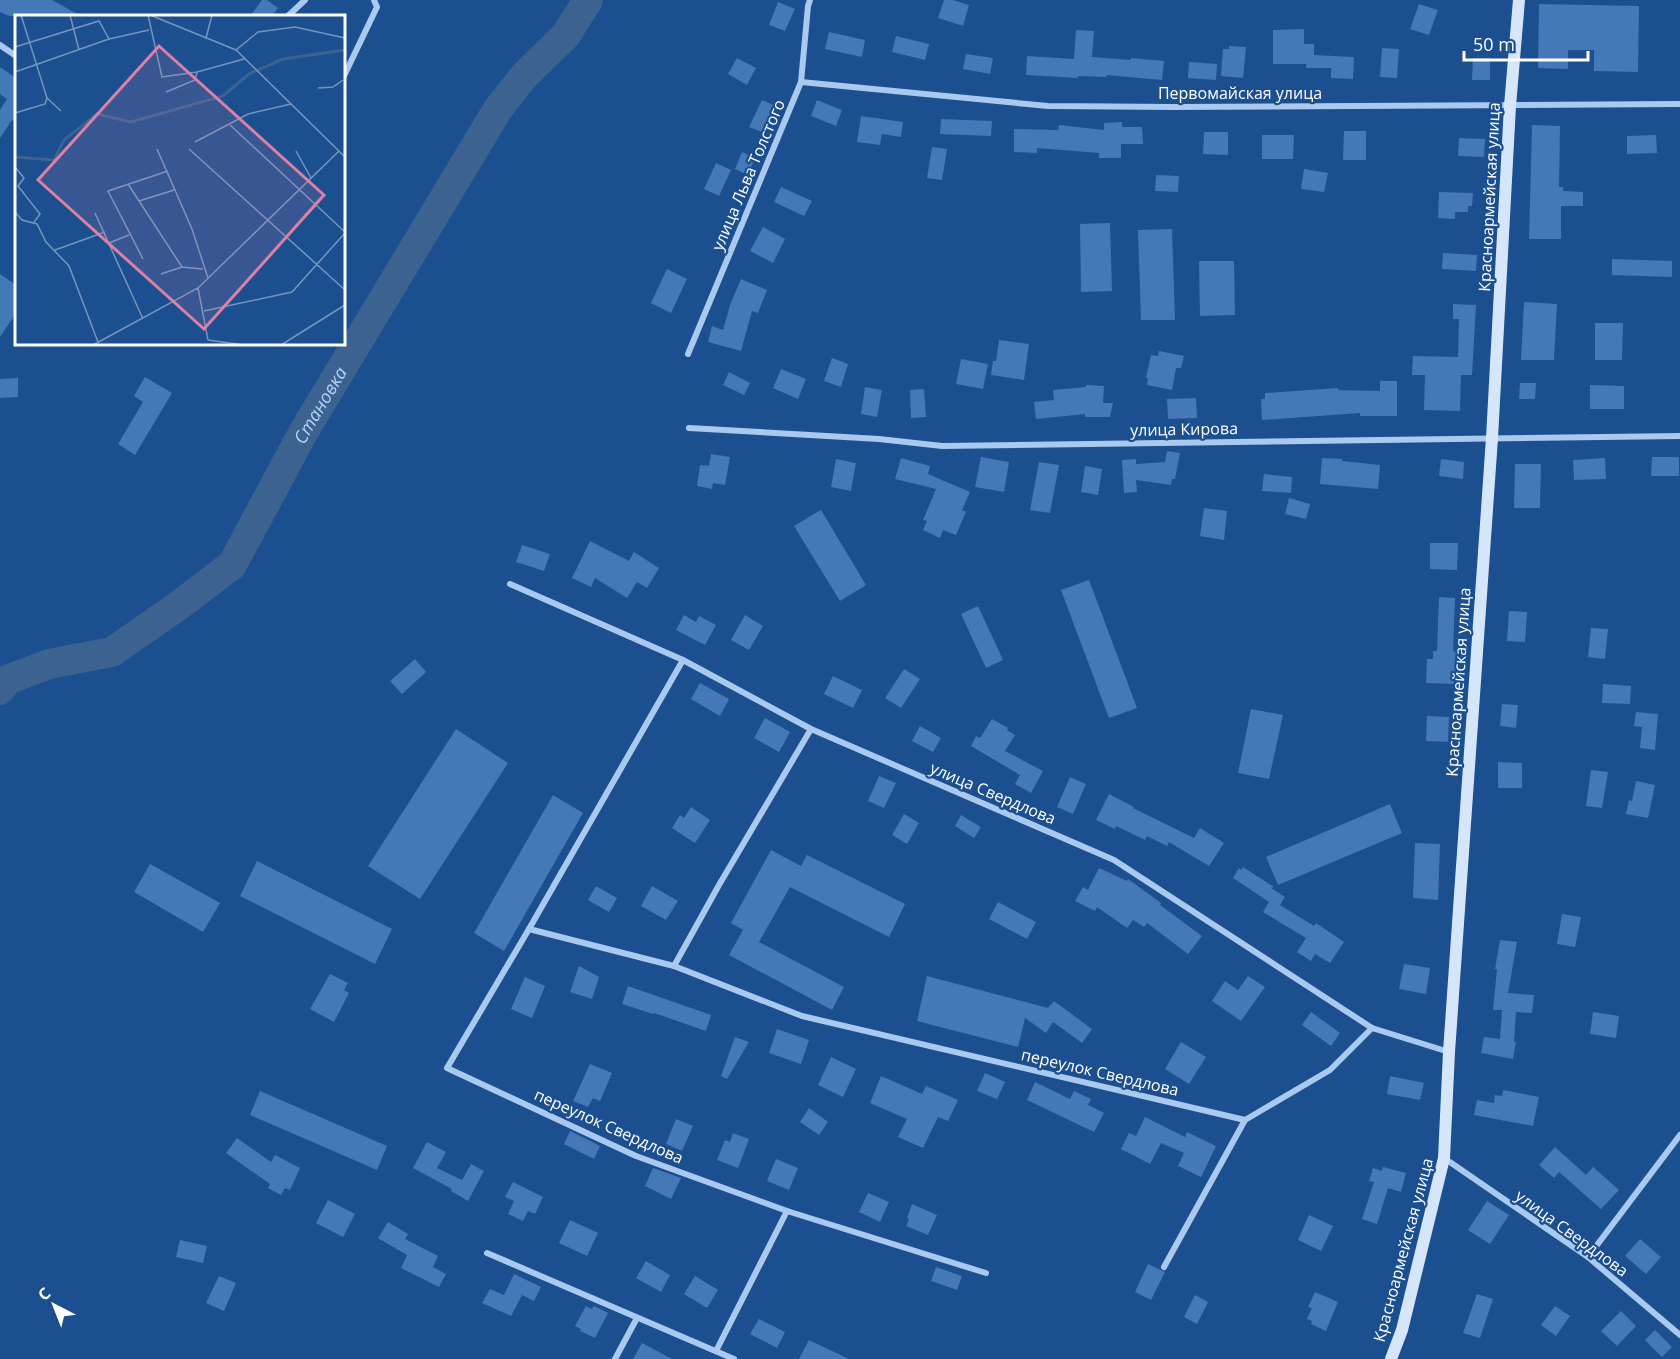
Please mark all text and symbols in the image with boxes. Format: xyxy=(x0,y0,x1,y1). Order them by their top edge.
inset map xyxy=(15,15,345,345)
scale bar xyxy=(1464,24,1588,62)
text: 50 m xyxy=(1473,32,1515,56)
street label: Первомайская улица xyxy=(1158,82,1322,104)
street label: улица Льва Толстого xyxy=(706,96,790,254)
street label: Красноармейская улица xyxy=(1473,102,1505,292)
water label: Становка xyxy=(287,362,352,448)
street label: улица Кирова xyxy=(1130,417,1238,441)
street label: Красноармейская улица xyxy=(1440,587,1476,777)
street label: улица Свердлова xyxy=(927,757,1059,829)
street label: переулок Свердлова xyxy=(1019,1043,1181,1101)
street label: переулок Свердлова xyxy=(531,1083,687,1169)
street label: Красноармейская улица xyxy=(1368,1156,1438,1344)
street label: улица Свердлова xyxy=(1511,1185,1633,1281)
north arrow xyxy=(24,1275,84,1335)
text: С xyxy=(33,1282,55,1305)

